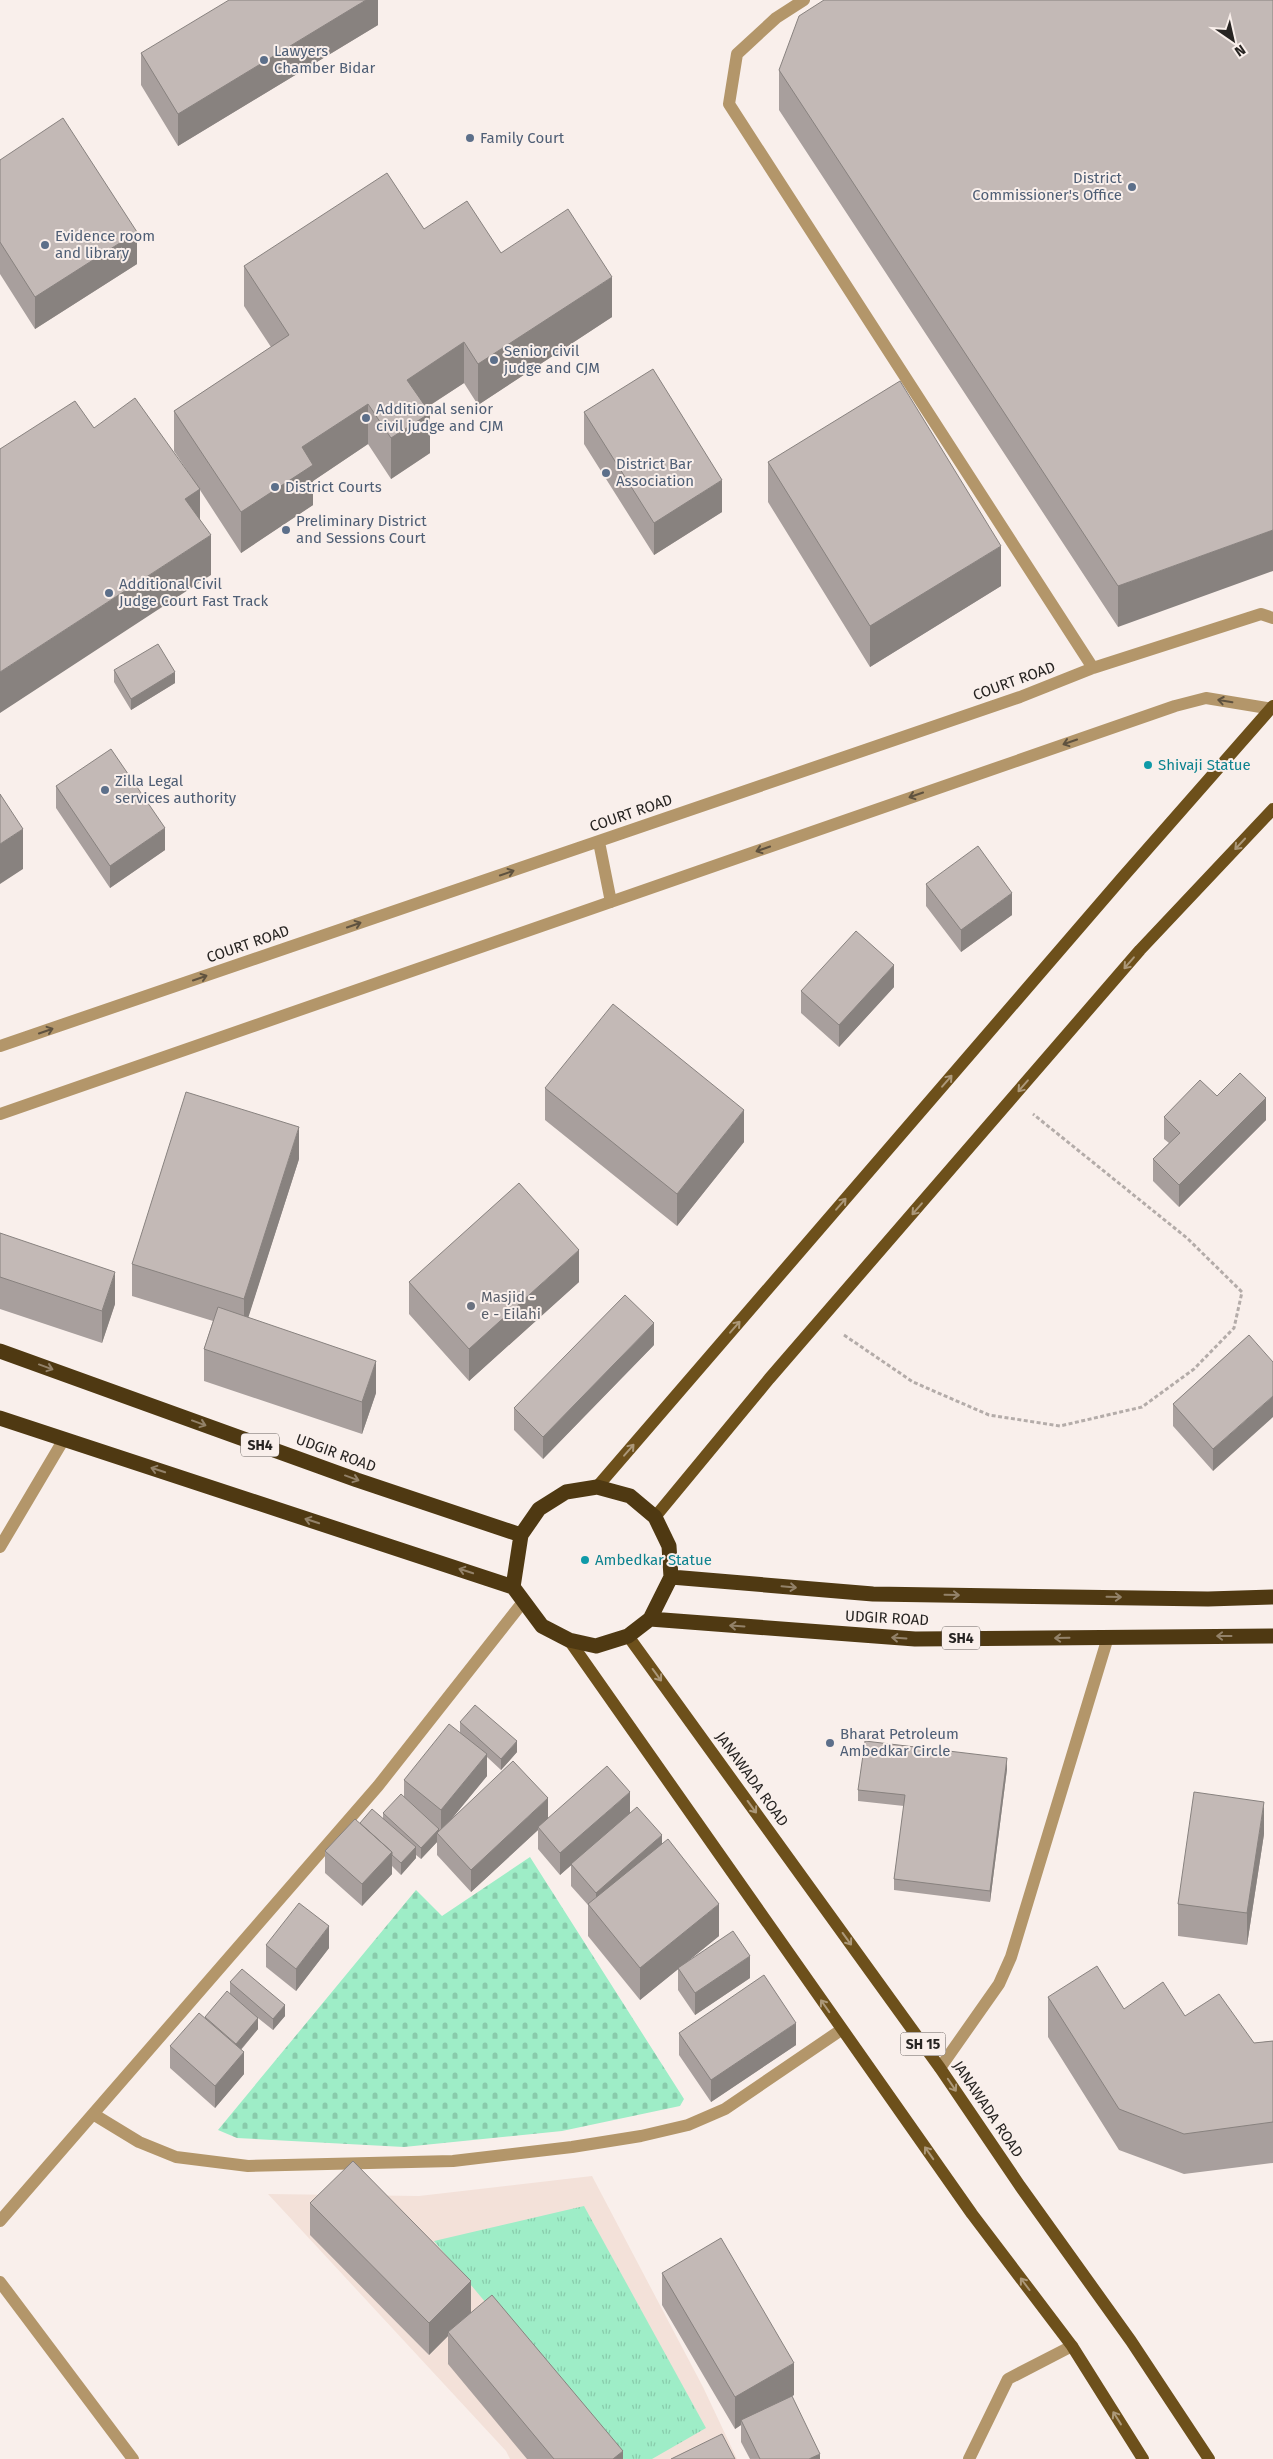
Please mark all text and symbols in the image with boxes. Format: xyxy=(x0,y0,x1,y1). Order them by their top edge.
north arrow xyxy=(1208,15,1258,65)
text: N xyxy=(1231,41,1249,60)
place label: Lawyers Chamber Bidar xyxy=(274,42,375,77)
marker: Lawyers Chamber Bidar xyxy=(258,54,270,66)
place label: Family Court xyxy=(480,129,565,147)
marker: Family Court xyxy=(464,132,476,144)
place label: District Commissioner's Office xyxy=(972,169,1123,204)
marker: District Commissioner's Office xyxy=(1126,181,1138,193)
place label: Evidence room and library xyxy=(55,227,155,262)
marker: Evidence room and library xyxy=(39,239,51,251)
place label: Senior civil judge and CJM xyxy=(503,342,600,377)
marker: Senior civil judge and CJM xyxy=(488,354,500,366)
place label: Additional senior civil judge and CJM xyxy=(376,400,503,435)
marker: Additional senior civil judge and CJM xyxy=(360,412,372,424)
place label: District Bar Association xyxy=(616,455,694,490)
marker: District Bar Association xyxy=(600,467,612,479)
place label: District Courts xyxy=(285,478,382,496)
marker: District Courts xyxy=(269,481,281,493)
place label: Preliminary District and Sessions Court xyxy=(296,512,427,547)
marker: Preliminary District and Sessions Court xyxy=(280,524,292,536)
place label: Additional Civil Judge Court Fast Track xyxy=(119,575,269,610)
marker: Additional Civil Judge Court Fast Track xyxy=(103,587,115,599)
street label: COURT ROAD xyxy=(970,658,1058,704)
one-way arrow xyxy=(1217,696,1233,706)
one-way arrow xyxy=(1063,738,1078,747)
place label: Shivaji Statue xyxy=(1158,756,1251,774)
marker: Shivaji Statue xyxy=(1142,759,1154,771)
place label: Zilla Legal services authority xyxy=(115,772,237,807)
marker: Zilla Legal services authority xyxy=(99,784,111,796)
street label: COURT ROAD xyxy=(587,790,675,836)
one-way arrow xyxy=(909,791,925,801)
one-way arrow xyxy=(1234,838,1246,851)
one-way arrow xyxy=(756,845,771,854)
one-way arrow xyxy=(499,868,515,877)
one-way arrow xyxy=(345,920,361,930)
street label: COURT ROAD xyxy=(204,921,292,967)
one-way arrow xyxy=(1123,956,1134,969)
one-way arrow xyxy=(192,973,207,982)
one-way arrow xyxy=(38,1025,54,1035)
one-way arrow xyxy=(941,1074,953,1087)
one-way arrow xyxy=(1017,1080,1028,1093)
one-way arrow xyxy=(835,1197,847,1210)
one-way arrow xyxy=(911,1203,922,1216)
place label: Masjid - e - Eilahi xyxy=(481,1288,541,1323)
marker: Masjid - e - Eilahi xyxy=(465,1300,477,1312)
one-way arrow xyxy=(729,1321,740,1334)
one-way arrow xyxy=(38,1363,53,1372)
one-way arrow xyxy=(190,1419,206,1428)
street label: UDGIR ROAD xyxy=(293,1430,379,1476)
road number: SH4 xyxy=(241,1434,279,1456)
one-way arrow xyxy=(623,1444,634,1457)
one-way arrow xyxy=(150,1464,166,1474)
one-way arrow xyxy=(343,1474,359,1483)
one-way arrow xyxy=(304,1515,320,1525)
place label: Ambedkar Statue xyxy=(595,1551,712,1569)
marker: Ambedkar Statue xyxy=(579,1554,591,1566)
one-way arrow xyxy=(459,1566,475,1576)
one-way arrow xyxy=(781,1582,797,1592)
one-way arrow xyxy=(943,1590,959,1600)
one-way arrow xyxy=(1106,1592,1122,1602)
street label: UDGIR ROAD xyxy=(845,1607,929,1629)
one-way arrow xyxy=(730,1621,746,1630)
road number: SH4 xyxy=(942,1626,980,1650)
one-way arrow xyxy=(1217,1631,1233,1641)
one-way arrow xyxy=(892,1633,908,1642)
one-way arrow xyxy=(1054,1633,1070,1642)
one-way arrow xyxy=(652,1668,662,1682)
place label: Bharat Petroleum Ambedkar Circle xyxy=(840,1725,959,1760)
street label: JANAWADA ROAD xyxy=(712,1728,792,1830)
marker: Bharat Petroleum Ambedkar Circle xyxy=(824,1737,836,1749)
one-way arrow xyxy=(747,1800,757,1814)
one-way arrow xyxy=(842,1932,852,1946)
one-way arrow xyxy=(820,1999,830,2013)
road number: SH 15 xyxy=(900,2032,946,2056)
street label: JANAWADA ROAD xyxy=(949,2057,1027,2161)
one-way arrow xyxy=(947,2078,957,2092)
one-way arrow xyxy=(924,2146,934,2160)
one-way arrow xyxy=(1020,2277,1030,2291)
one-way arrow xyxy=(1112,2411,1122,2425)

